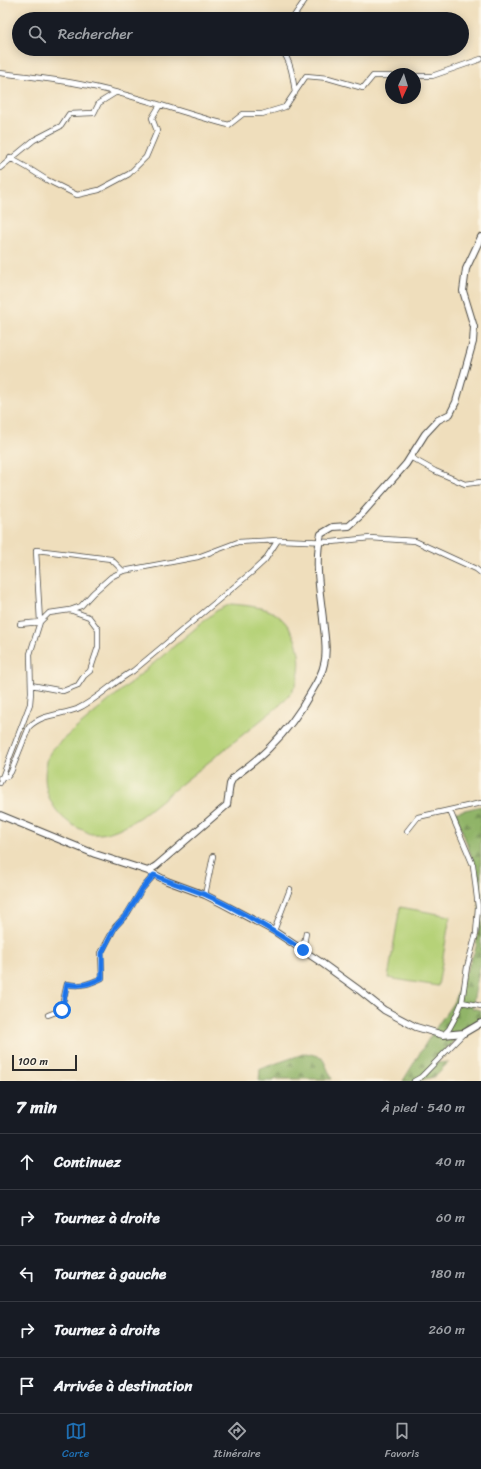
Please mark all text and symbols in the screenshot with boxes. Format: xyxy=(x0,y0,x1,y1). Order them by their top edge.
search box xyxy=(12,12,469,56)
text: Rechercher xyxy=(58,21,133,47)
icon: search xyxy=(26,23,48,45)
north arrow xyxy=(385,68,421,104)
route end xyxy=(294,941,312,959)
route start xyxy=(53,1001,71,1019)
text: 100 m xyxy=(18,1052,48,1071)
scale bar xyxy=(12,1053,77,1072)
text: 7 min xyxy=(16,1092,57,1122)
text: À pied · 540 m xyxy=(381,1096,465,1119)
text: Continuez xyxy=(54,1149,121,1175)
text: 40 m xyxy=(435,1150,465,1173)
icon: ahead xyxy=(16,1151,38,1173)
text: Tournez à droite xyxy=(54,1205,160,1231)
text: 60 m xyxy=(436,1206,465,1229)
icon: right xyxy=(16,1207,38,1229)
text: Tournez à gauche xyxy=(54,1261,166,1287)
text: 180 m xyxy=(430,1262,465,1285)
icon: left xyxy=(16,1263,38,1285)
text: Tournez à droite xyxy=(54,1317,160,1343)
text: 260 m xyxy=(429,1318,465,1341)
icon: right xyxy=(16,1319,38,1341)
text: Arrivée à destination xyxy=(54,1373,192,1399)
icon: arrive xyxy=(16,1375,38,1397)
tab: Carte xyxy=(62,1420,89,1463)
tab: Itinéraire xyxy=(214,1420,261,1463)
tab: Favoris xyxy=(385,1420,419,1463)

